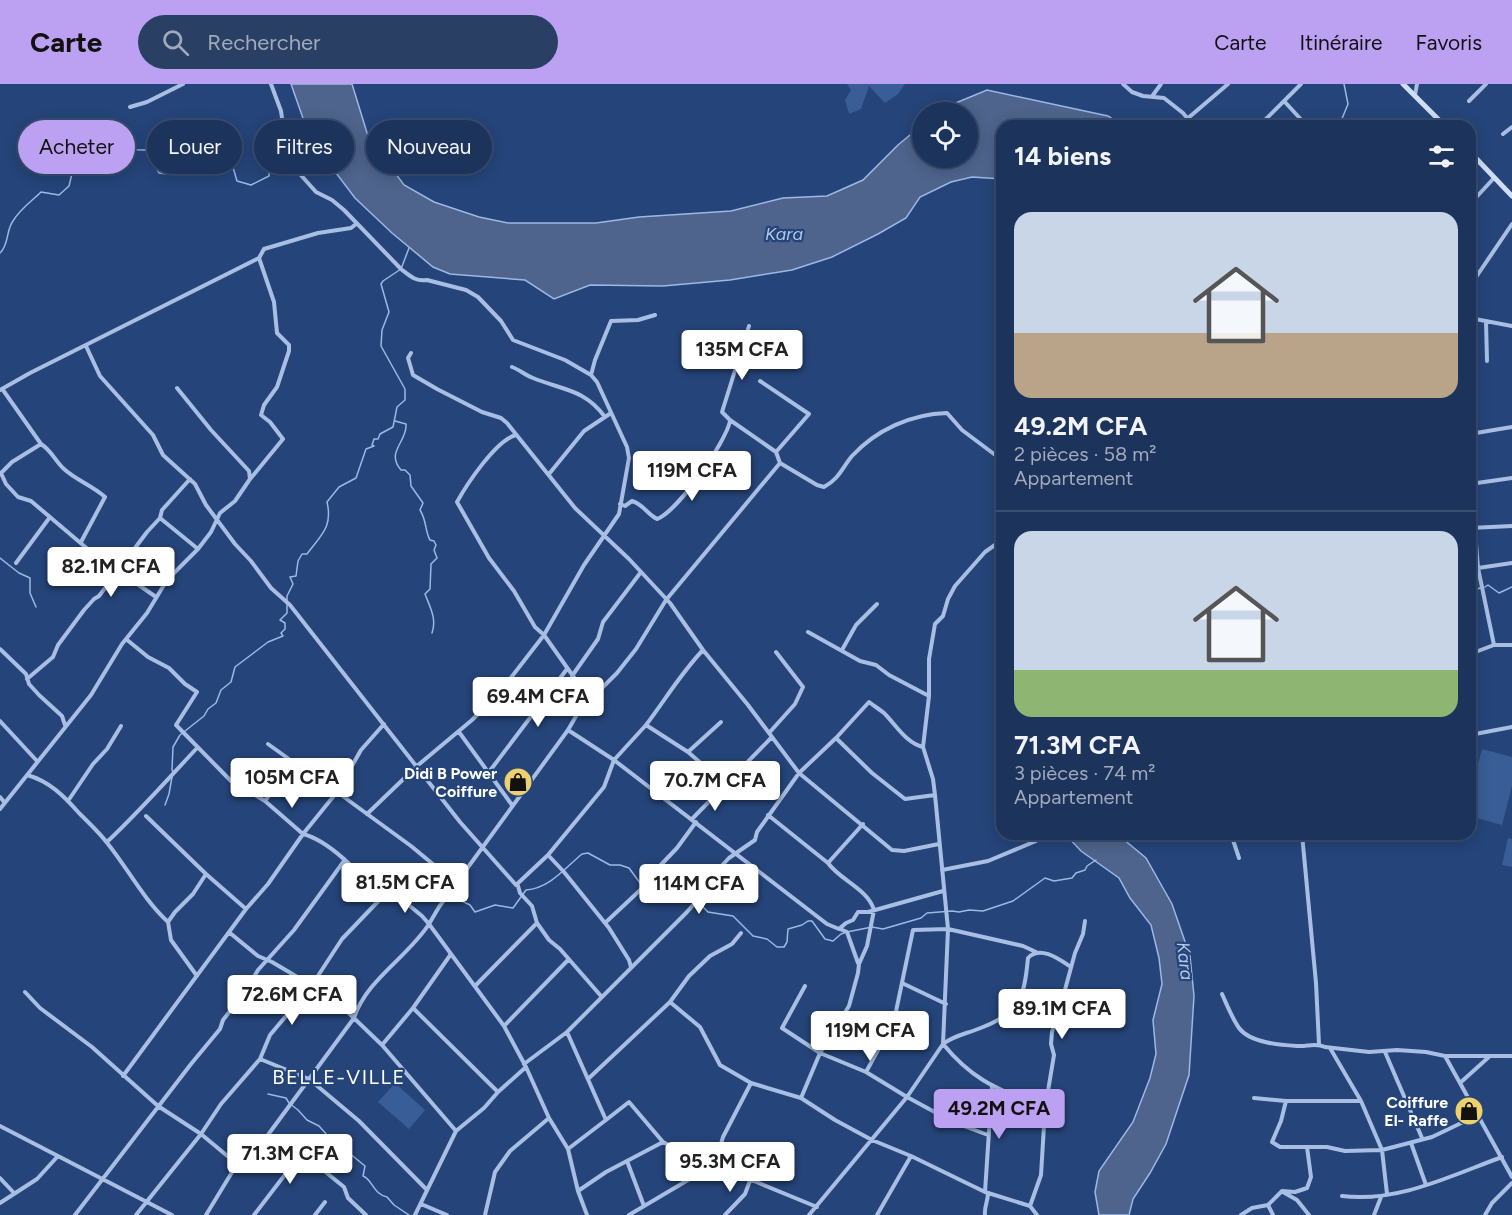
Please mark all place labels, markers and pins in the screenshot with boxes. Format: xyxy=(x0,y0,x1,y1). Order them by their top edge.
pin: 135M CFA xyxy=(680,330,804,381)
pin: 119M CFA xyxy=(630,451,754,502)
pin: 82.1M CFA xyxy=(42,547,180,598)
pin: 69.4M CFA xyxy=(469,677,607,728)
pin: 105M CFA xyxy=(230,758,354,809)
pin: 70.7M CFA xyxy=(646,761,784,812)
place label: Didi B Power Coiffure xyxy=(404,764,497,801)
shop icon: Didi B Power Coiffure xyxy=(502,766,534,798)
pin: 81.5M CFA xyxy=(336,863,474,914)
pin: 114M CFA xyxy=(637,864,761,915)
pin: 72.6M CFA xyxy=(223,975,361,1026)
pin: 89.1M CFA xyxy=(993,989,1131,1040)
pin: 119M CFA xyxy=(808,1011,932,1062)
pin: 49.2M CFA xyxy=(930,1089,1068,1140)
place label: Coiffure El- Raffe xyxy=(1384,1093,1448,1130)
shop icon: Coiffure El- Raffe xyxy=(1453,1095,1485,1127)
pin: 71.3M CFA xyxy=(221,1134,359,1185)
pin: 95.3M CFA xyxy=(661,1142,799,1193)

